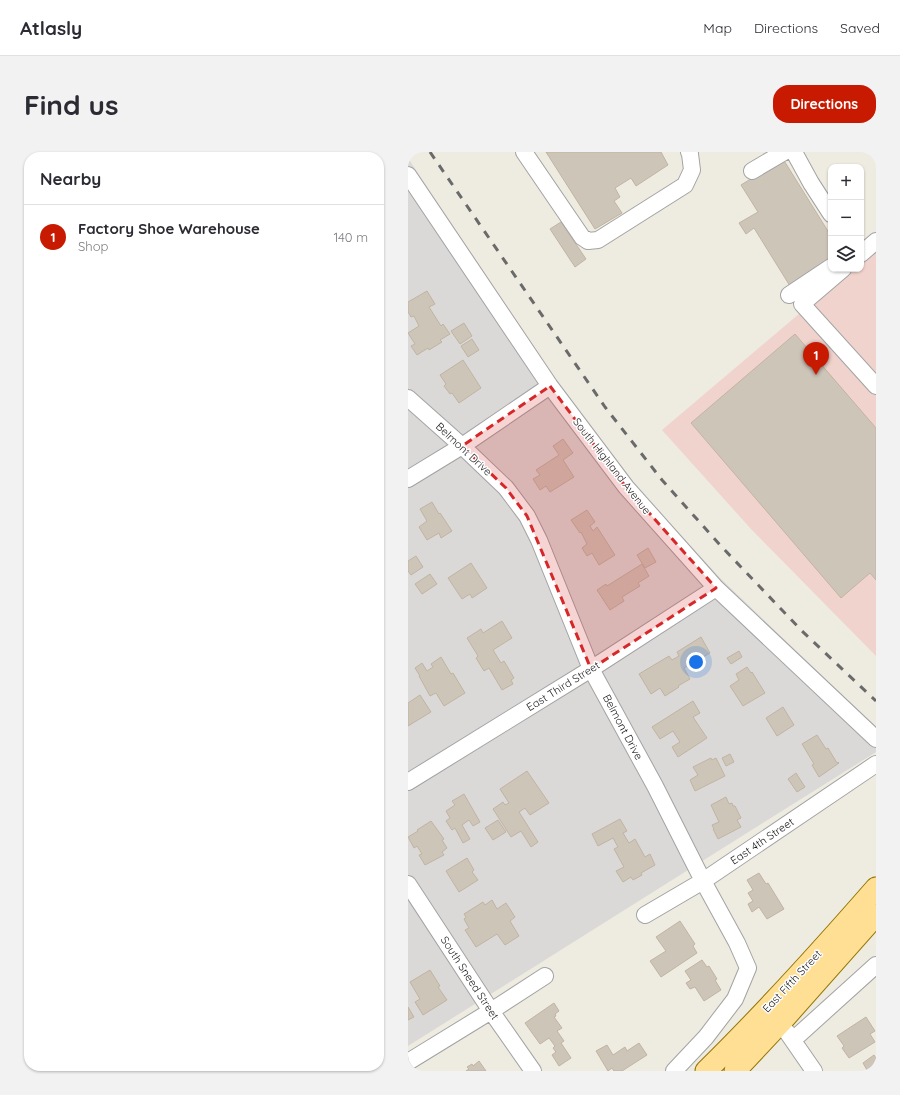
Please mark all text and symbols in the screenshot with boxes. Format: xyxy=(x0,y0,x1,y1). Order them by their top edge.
text: Atlasly xyxy=(20,16,82,40)
text: Map xyxy=(703,19,732,37)
text: Directions xyxy=(754,19,818,37)
text: Saved xyxy=(840,19,880,37)
button: Directions xyxy=(773,85,876,123)
text: Find us xyxy=(24,87,118,122)
map controls xyxy=(828,164,864,272)
button: + xyxy=(828,164,864,200)
text: Nearby xyxy=(40,168,101,189)
button: − xyxy=(828,200,864,236)
text: Factory Shoe Warehouse xyxy=(78,219,260,238)
text: 1 xyxy=(50,229,56,245)
text: 140 m xyxy=(333,229,368,245)
button: layers xyxy=(828,236,864,272)
text: Shop xyxy=(78,238,108,254)
pin: 1 xyxy=(803,342,829,375)
street label: South Highland Avenue xyxy=(570,415,654,517)
street label: Belmont Drive xyxy=(433,419,495,479)
your location xyxy=(686,652,706,672)
street label: East Third Street xyxy=(524,658,602,714)
street label: Belmont Drive xyxy=(600,692,646,762)
street label: East 4th Street xyxy=(728,814,797,867)
street label: South Sneed Street xyxy=(438,934,502,1023)
street label: East Fifth Street xyxy=(759,947,825,1015)

